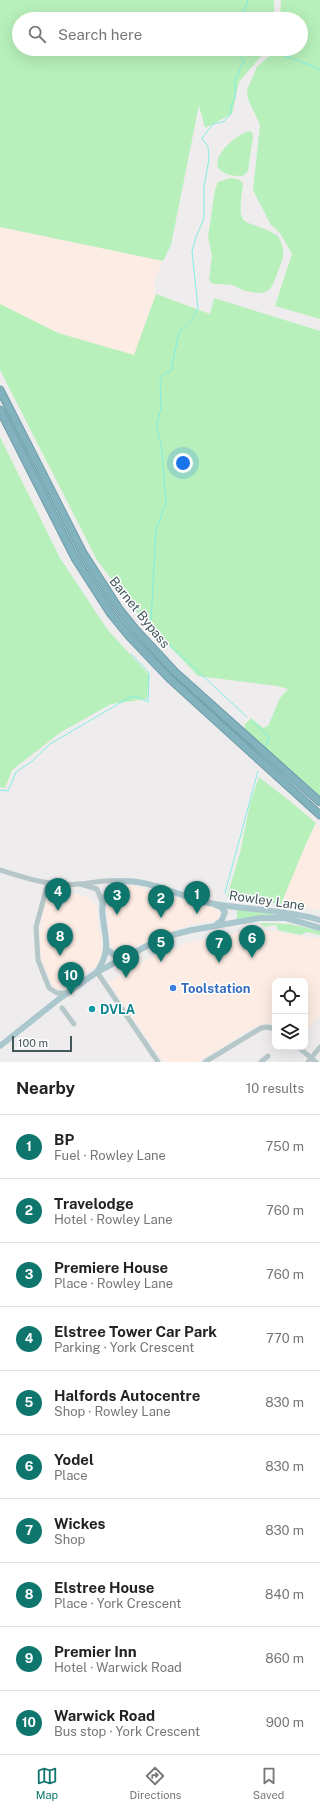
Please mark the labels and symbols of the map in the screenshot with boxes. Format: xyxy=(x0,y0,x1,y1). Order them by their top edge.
your location xyxy=(173,453,193,473)
street label: Barnet Bypass xyxy=(106,574,173,651)
pin: 4 xyxy=(45,878,71,911)
pin: 1 xyxy=(184,881,210,914)
pin: 3 xyxy=(104,882,130,915)
pin: 2 xyxy=(148,885,174,918)
street label: Rowley Lane xyxy=(228,888,306,913)
pin: 8 xyxy=(47,923,73,956)
pin: 6 xyxy=(239,925,265,958)
pin: 5 xyxy=(148,929,174,962)
pin: 7 xyxy=(206,930,232,963)
pin: 9 xyxy=(113,945,139,978)
pin: 10 xyxy=(58,962,84,995)
place label: Toolstation xyxy=(181,981,251,996)
marker: Toolstation xyxy=(168,983,178,993)
place label: DVLA xyxy=(100,1002,136,1017)
marker: DVLA xyxy=(87,1004,97,1014)
scale bar xyxy=(12,1034,72,1053)

